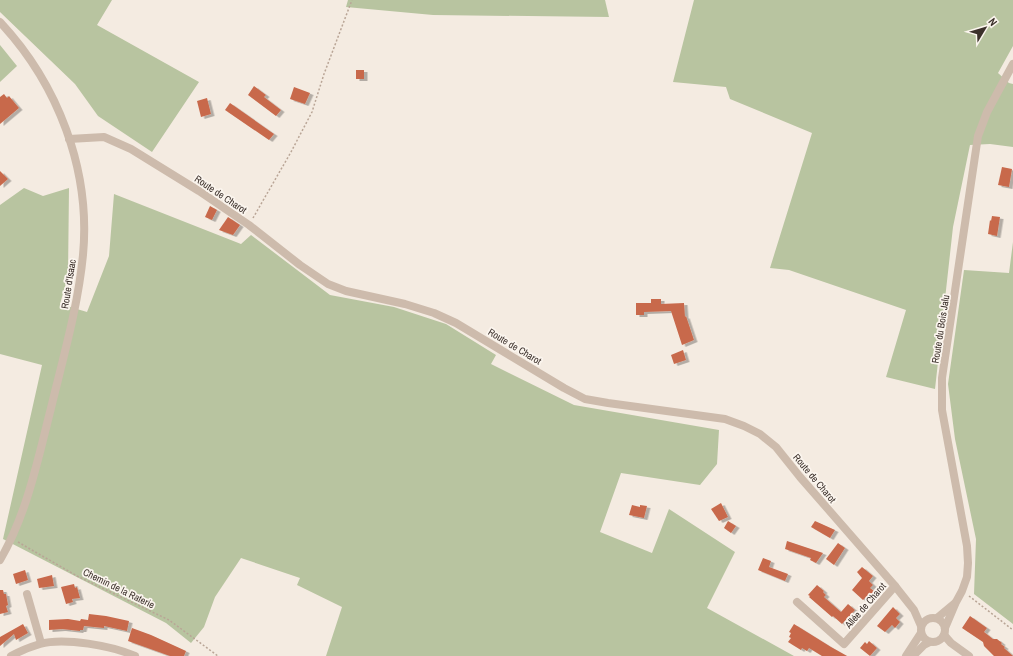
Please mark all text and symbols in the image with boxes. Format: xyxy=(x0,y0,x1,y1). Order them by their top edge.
north arrow xyxy=(965,8,1005,48)
text: N xyxy=(985,15,1000,29)
street label: Route de Charot xyxy=(192,172,250,217)
street label: Route d'Isaac xyxy=(58,258,79,310)
street label: Route du Bois Jalu xyxy=(929,294,952,364)
street label: Route de Charot xyxy=(486,325,544,368)
street label: Route de Charot xyxy=(790,451,839,506)
street label: Chemin de la Raterie xyxy=(81,566,157,612)
street label: Allée de Charot xyxy=(841,579,889,632)

